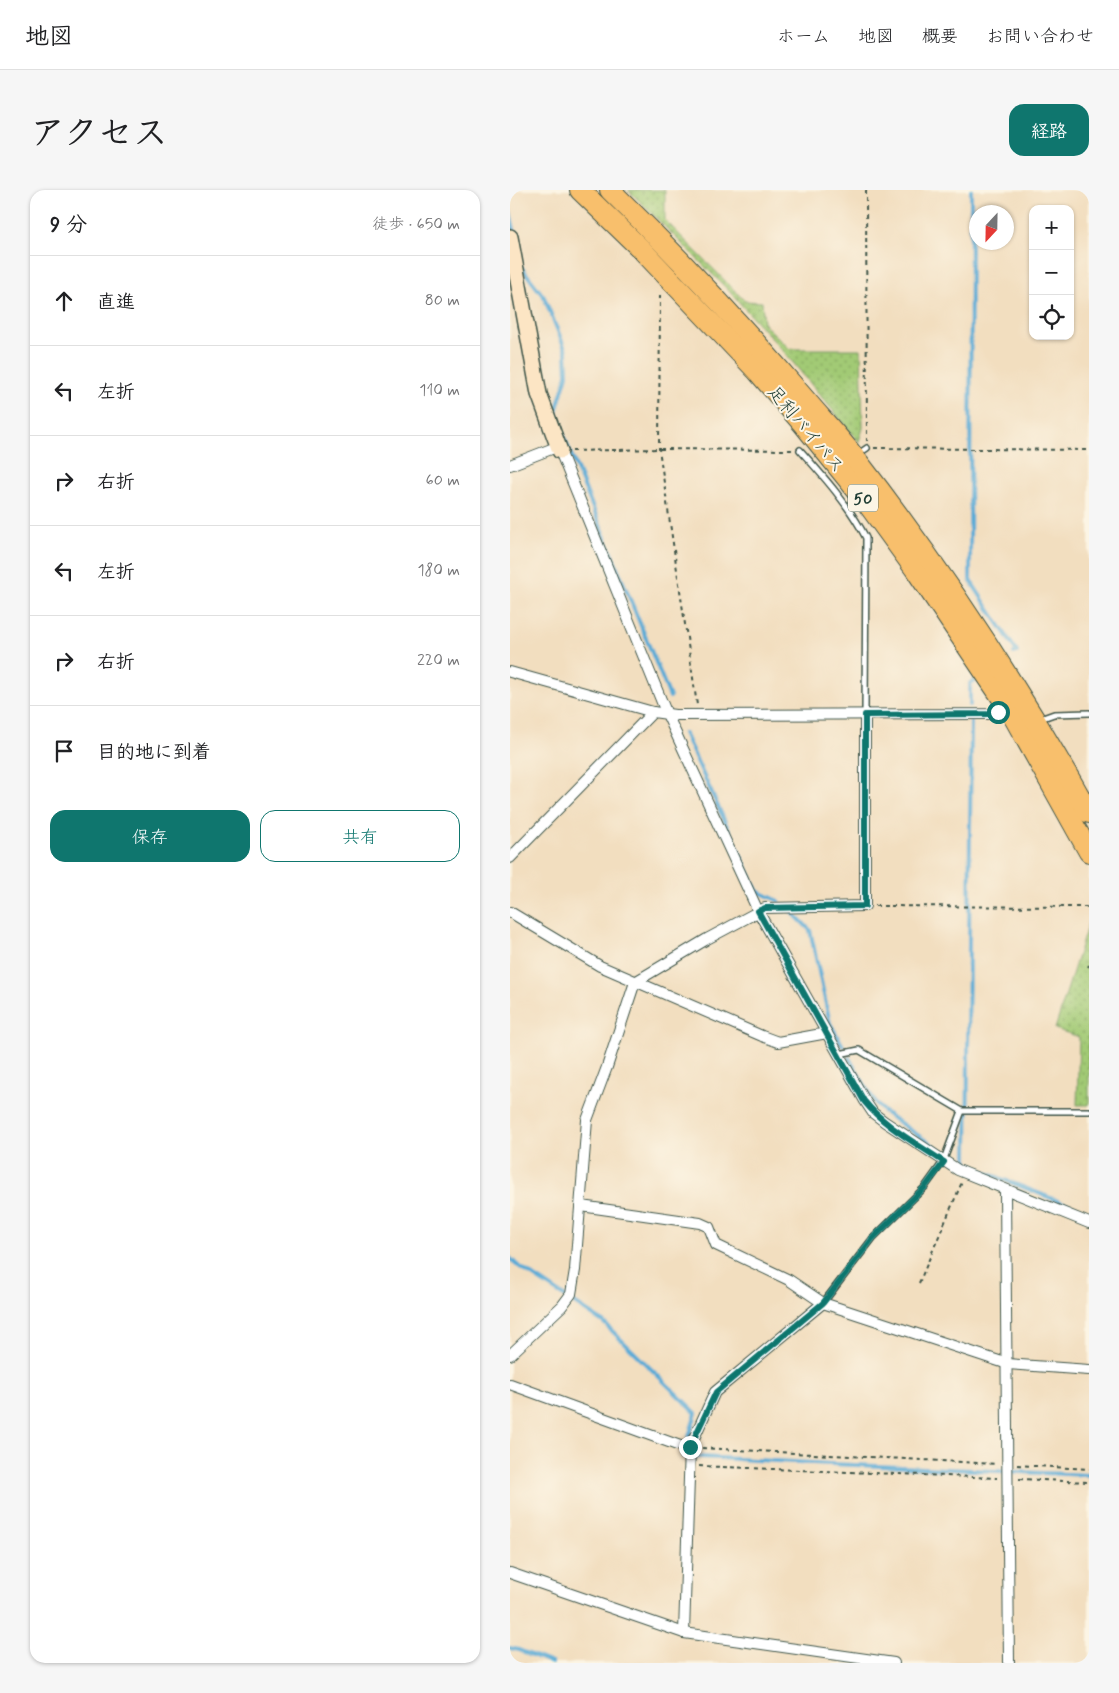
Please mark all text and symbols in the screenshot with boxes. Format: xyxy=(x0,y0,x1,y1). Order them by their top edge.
text: 地図 xyxy=(25,22,73,53)
text: ホーム xyxy=(777,25,830,49)
text: 地図 xyxy=(858,25,894,49)
text: 概要 xyxy=(922,25,958,49)
text: お問い合わせ xyxy=(986,25,1094,49)
button: 経路 xyxy=(1009,104,1089,156)
text: アクセス xyxy=(30,111,168,157)
north arrow xyxy=(969,205,1014,250)
map controls xyxy=(1029,205,1074,340)
button: + xyxy=(1029,205,1074,250)
text: 9 分 xyxy=(50,211,87,239)
text: 徒歩 · 650 m xyxy=(372,214,460,235)
button: − xyxy=(1029,250,1074,295)
icon: ahead xyxy=(50,287,78,315)
text: 直進 xyxy=(97,290,135,315)
text: 80 m xyxy=(425,290,460,311)
button: locate xyxy=(1029,295,1074,340)
icon: left xyxy=(50,377,78,405)
text: 左折 xyxy=(97,380,135,405)
text: 110 m xyxy=(419,380,460,401)
street label: 足利バイパス xyxy=(761,381,849,479)
icon: right xyxy=(50,467,78,495)
text: 右折 xyxy=(97,470,135,495)
text: 60 m xyxy=(426,470,460,491)
road number: 50 xyxy=(848,484,878,512)
icon: left xyxy=(50,557,78,585)
text: 左折 xyxy=(97,560,135,585)
text: 180 m xyxy=(417,560,460,581)
icon: right xyxy=(50,647,78,675)
text: 右折 xyxy=(97,650,135,675)
text: 220 m xyxy=(417,650,460,671)
route start xyxy=(987,701,1010,724)
icon: arrive xyxy=(50,737,78,765)
text: 目的地に到着 xyxy=(97,740,211,765)
button: 保存 xyxy=(50,810,250,862)
button: 共有 xyxy=(260,810,460,862)
route end xyxy=(679,1436,702,1459)

